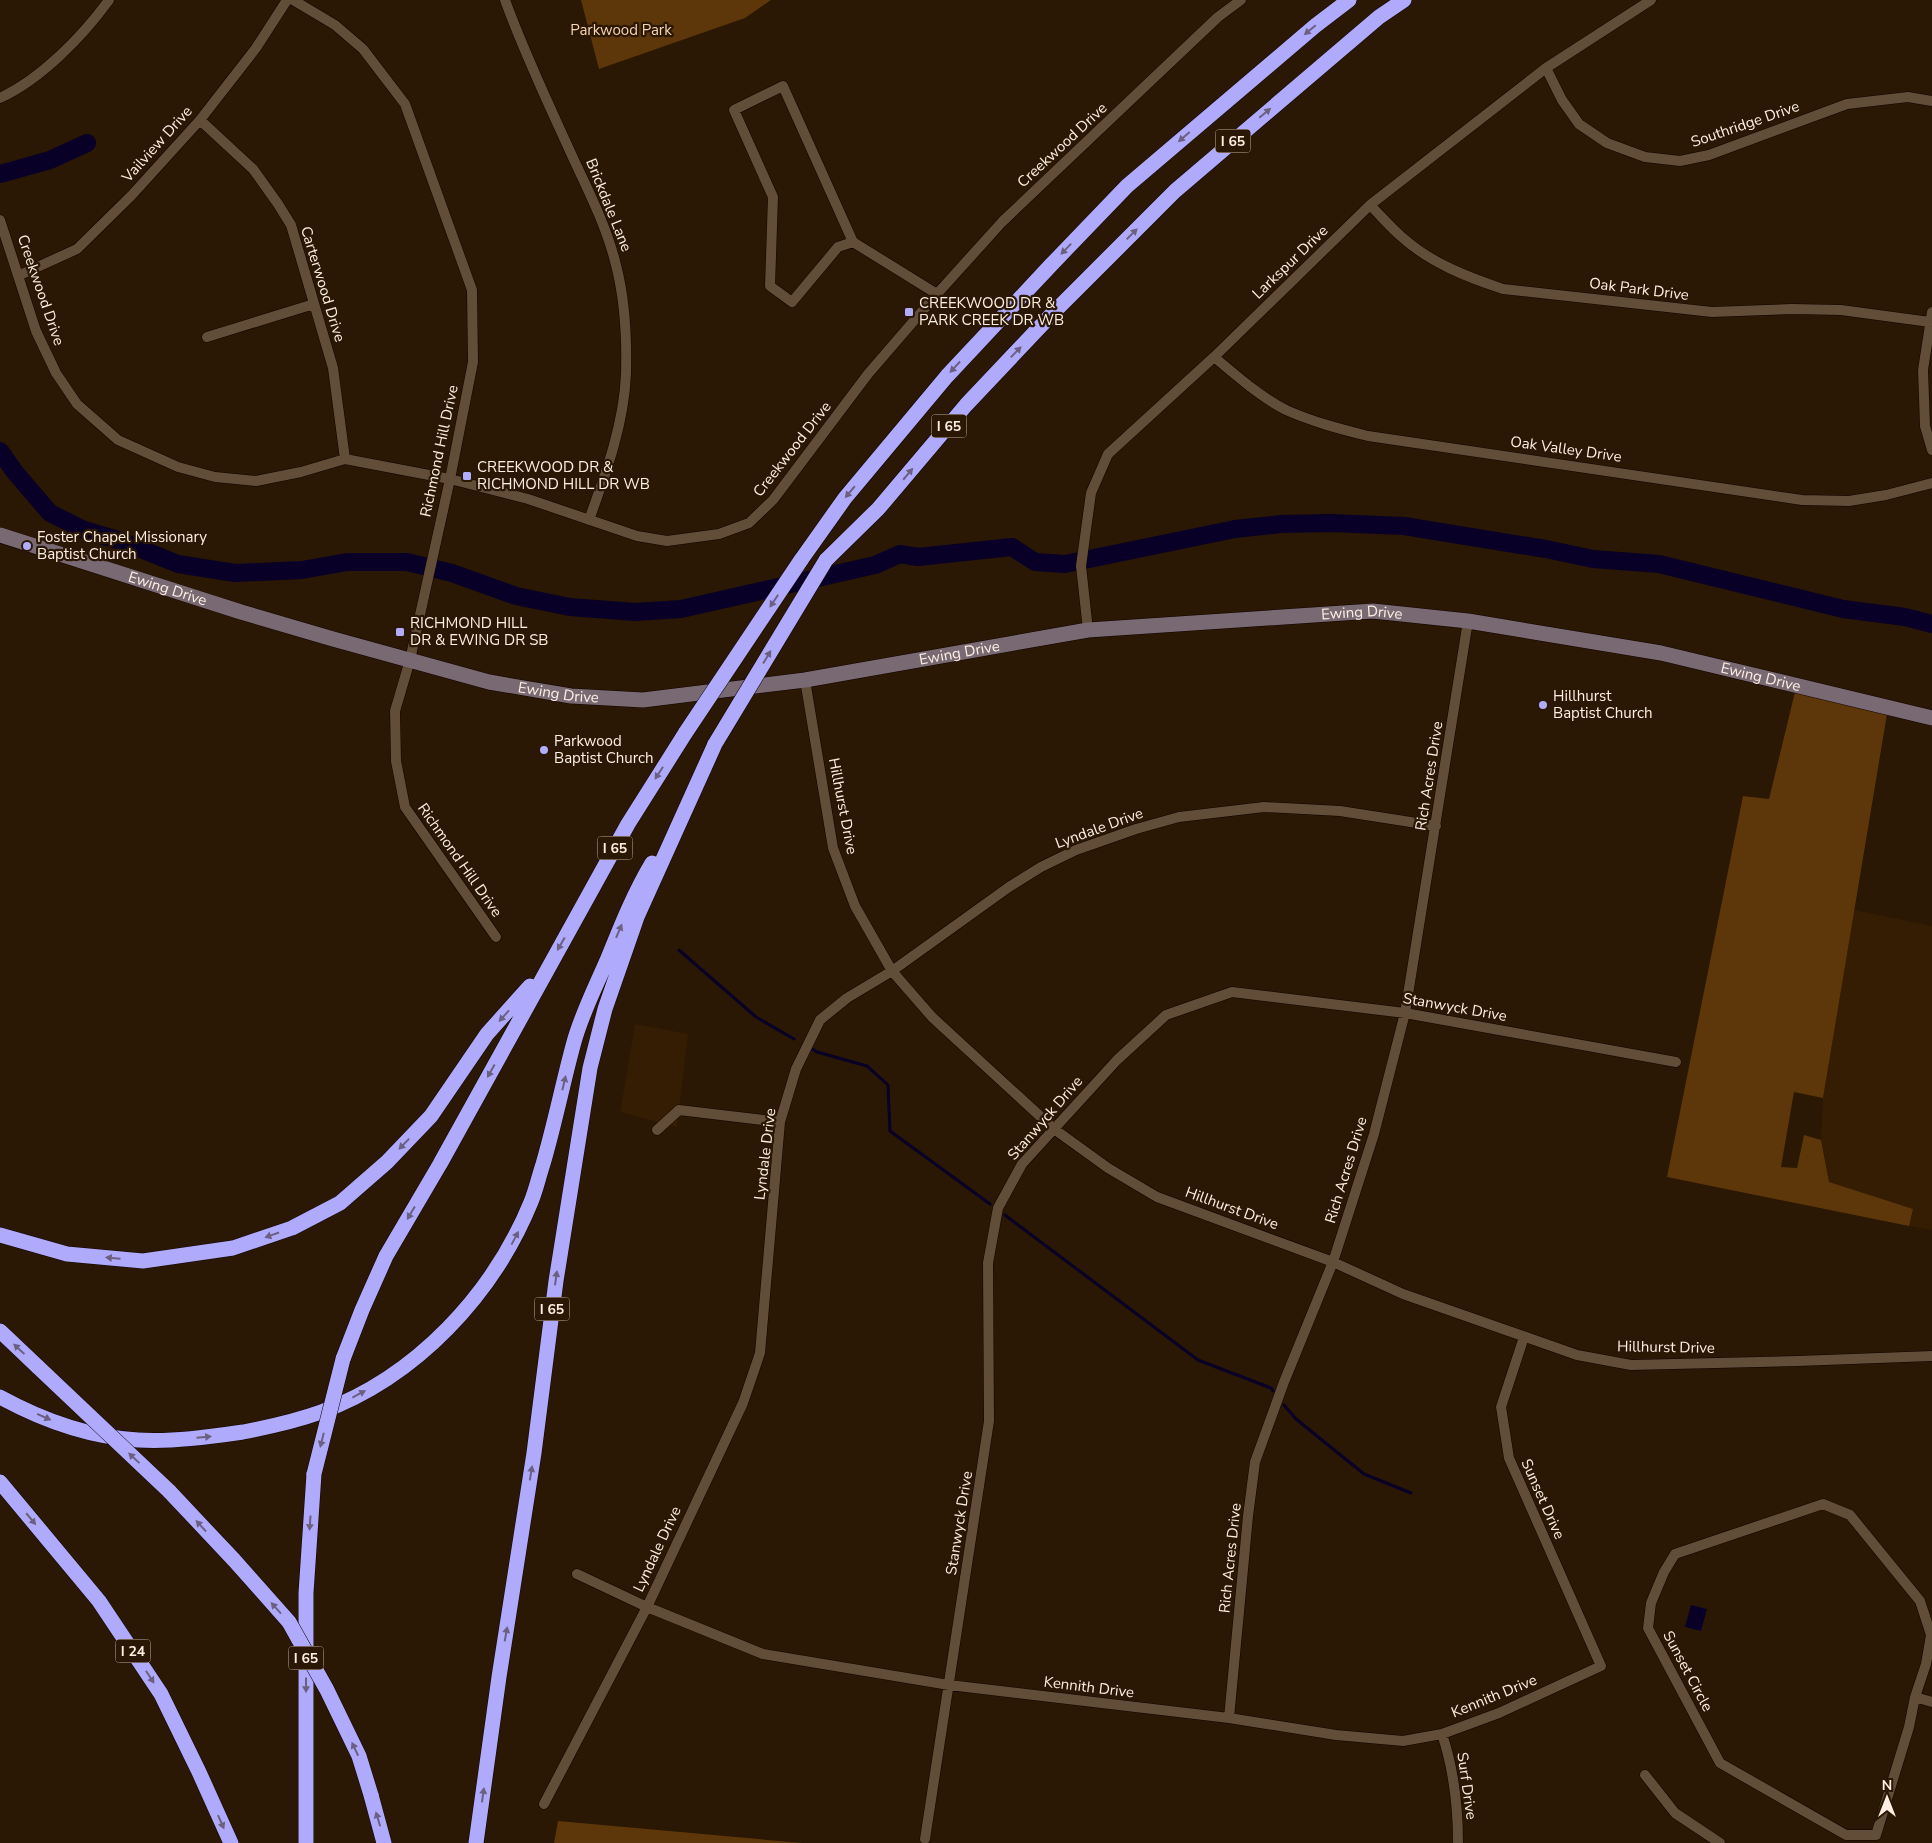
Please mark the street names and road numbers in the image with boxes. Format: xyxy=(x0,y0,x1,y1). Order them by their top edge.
street label: Southridge Drive xyxy=(1688,96,1802,152)
street label: Creekwood Drive xyxy=(1013,98,1111,192)
street label: Vailview Drive xyxy=(117,102,197,187)
road number: I 65 xyxy=(1216,130,1250,152)
street label: Brickdale Lane xyxy=(581,155,637,255)
street label: Larkspur Drive xyxy=(1248,221,1332,303)
street label: Carterwood Drive xyxy=(296,224,350,344)
street label: Creekwood Drive xyxy=(13,232,69,348)
street label: Oak Park Drive xyxy=(1588,273,1690,305)
street label: Richmond Hill Drive xyxy=(415,383,463,519)
street label: Creekwood Drive xyxy=(748,397,836,501)
road number: I 65 xyxy=(932,414,966,438)
street label: Oak Valley Drive xyxy=(1509,431,1623,467)
street label: Ewing Drive xyxy=(126,567,210,610)
street label: Ewing Drive xyxy=(1320,601,1403,624)
street label: Ewing Drive xyxy=(918,636,1001,670)
street label: Ewing Drive xyxy=(1719,658,1803,696)
street label: Ewing Drive xyxy=(516,677,599,708)
street label: Rich Acres Drive xyxy=(1410,720,1448,832)
street label: Hillhurst Drive xyxy=(824,756,862,856)
street label: Richmond Hill Drive xyxy=(413,799,507,921)
street label: Lyndale Drive xyxy=(1052,803,1146,853)
road number: I 65 xyxy=(598,836,632,860)
street label: Stanwyck Drive xyxy=(1401,988,1509,1026)
street label: Stanwyck Drive xyxy=(1003,1072,1087,1164)
street label: Lyndale Drive xyxy=(749,1107,781,1201)
street label: Rich Acres Drive xyxy=(1320,1114,1372,1226)
street label: Hillhurst Drive xyxy=(1183,1182,1281,1234)
road number: I 65 xyxy=(534,1298,570,1320)
street label: Hillhurst Drive xyxy=(1617,1336,1715,1358)
street label: Sunset Drive xyxy=(1516,1456,1570,1542)
street label: Stanwyck Drive xyxy=(941,1469,977,1577)
street label: Rich Acres Drive xyxy=(1214,1502,1246,1614)
street label: Lyndale Drive xyxy=(628,1503,686,1595)
street label: Sunset Circle xyxy=(1658,1627,1718,1715)
road number: I 24 xyxy=(116,1640,150,1662)
road number: I 65 xyxy=(288,1646,324,1670)
street label: Kennith Drive xyxy=(1448,1670,1540,1722)
street label: Kennith Drive xyxy=(1043,1672,1135,1702)
street label: Surf Drive xyxy=(1452,1751,1482,1821)

